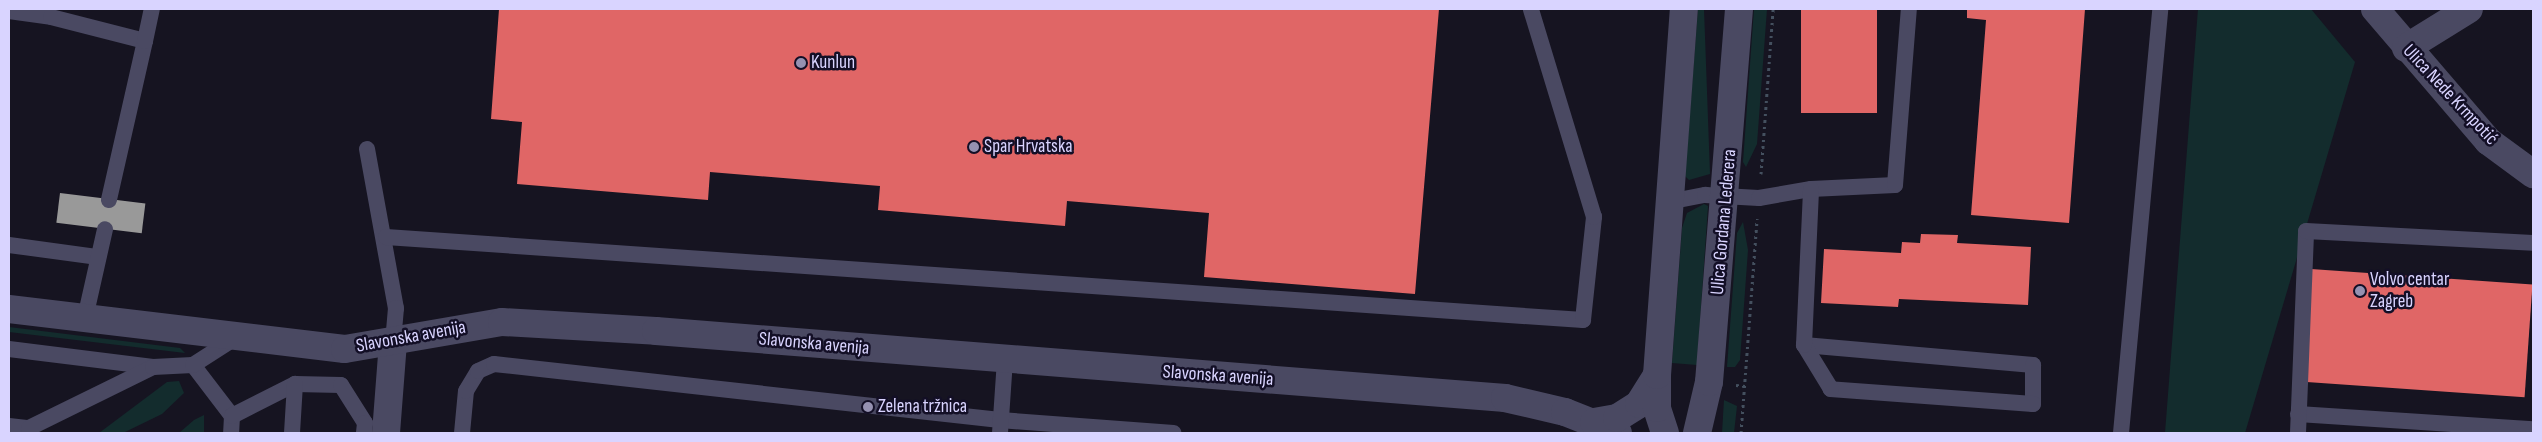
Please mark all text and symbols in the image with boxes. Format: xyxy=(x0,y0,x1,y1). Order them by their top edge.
street label: Ulica Nede Krmpotić xyxy=(2398,40,2502,150)
place label: Kunlun xyxy=(811,52,855,74)
marker: Kunlun xyxy=(795,57,807,69)
place label: Spar Hrvatska xyxy=(984,136,1072,158)
marker: Spar Hrvatska xyxy=(968,141,980,153)
street label: Ulica Gordana Lederera xyxy=(1706,148,1742,296)
place label: Volvo centar Zagreb xyxy=(2370,269,2449,313)
marker: Volvo centar Zagreb xyxy=(2354,285,2366,297)
street label: Slavonska avenija xyxy=(354,316,468,358)
street label: Slavonska avenija xyxy=(758,328,870,360)
street label: Slavonska avenija xyxy=(1162,361,1274,391)
place label: Zelena tržnica xyxy=(878,396,967,418)
marker: Zelena tržnica xyxy=(862,401,874,413)

